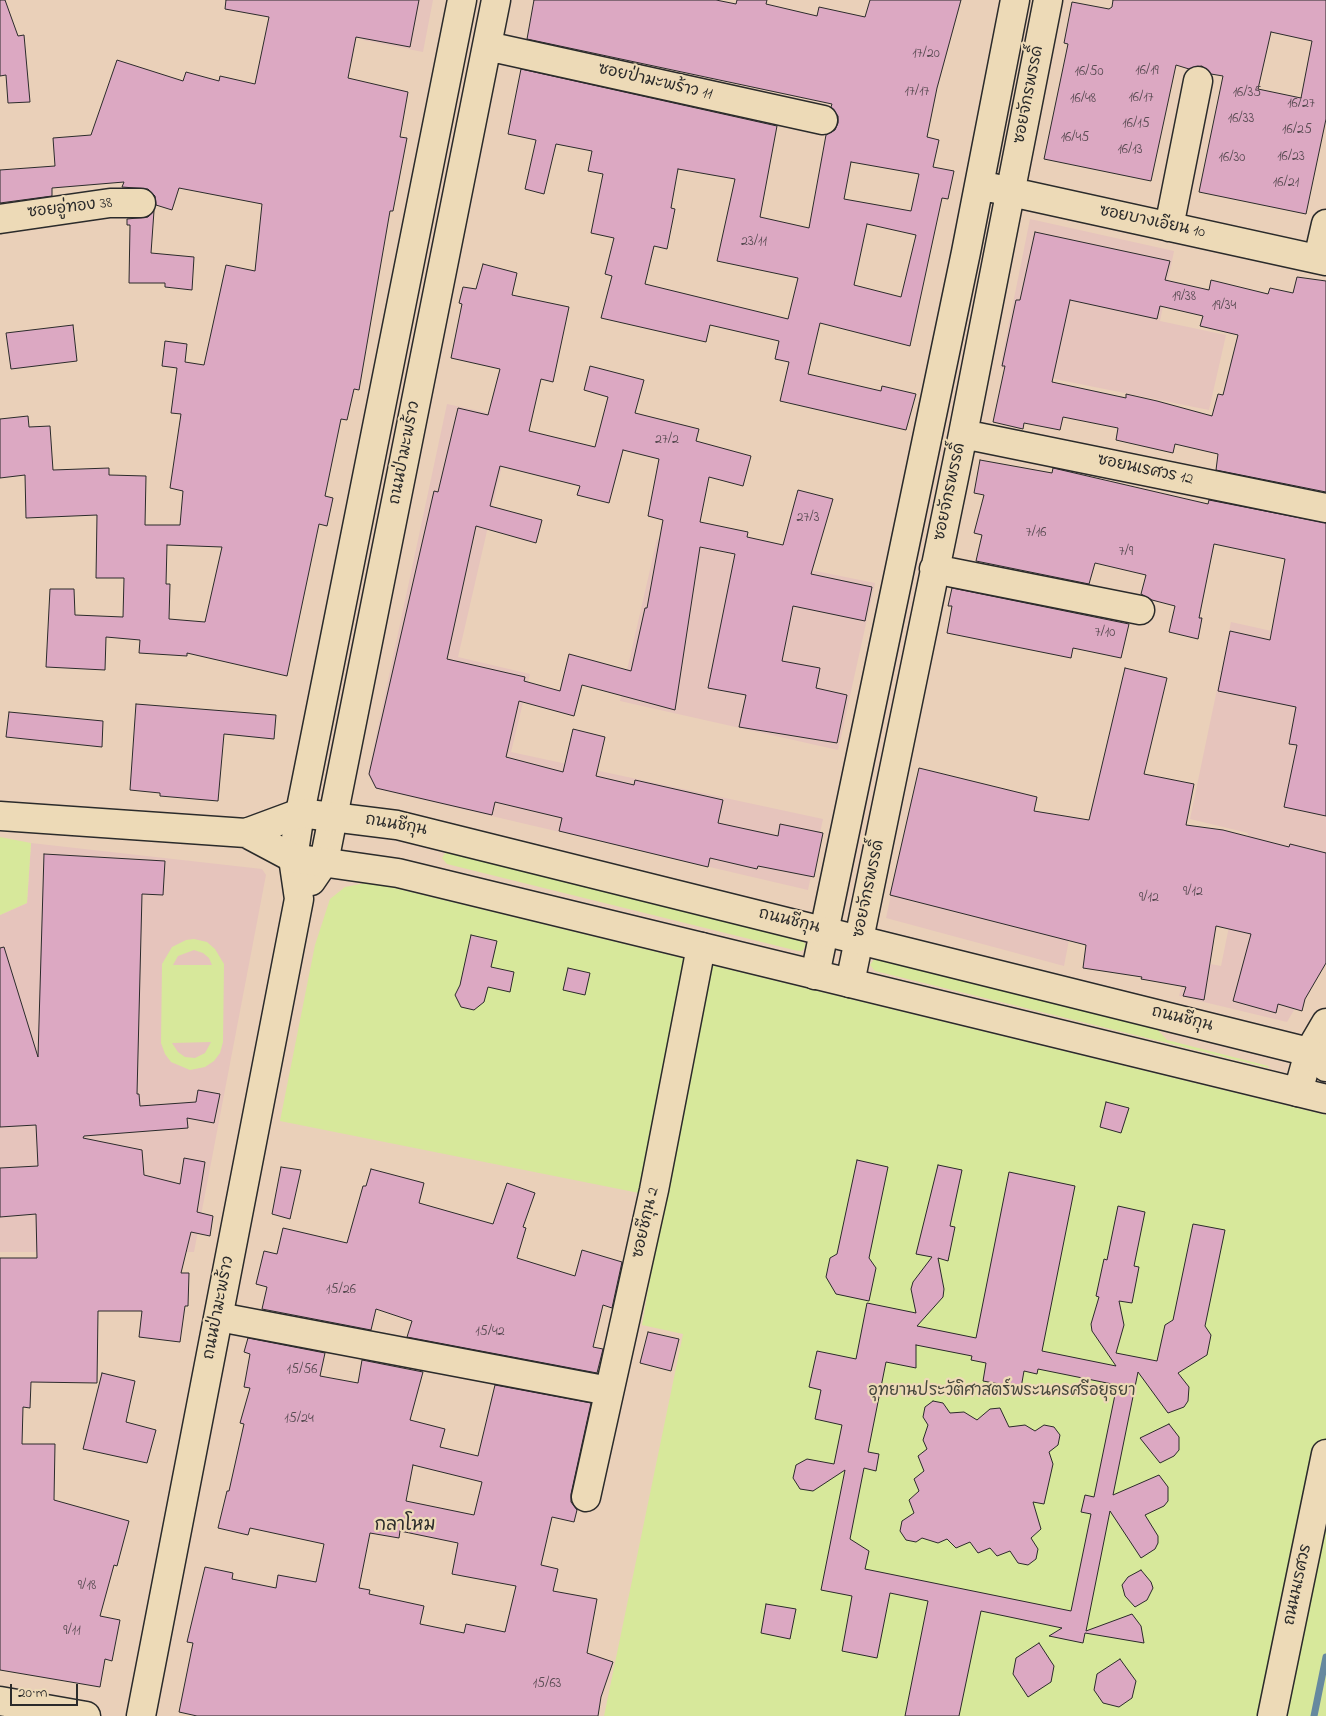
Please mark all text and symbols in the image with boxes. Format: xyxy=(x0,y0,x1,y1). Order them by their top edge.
street label: ซอยจักรพรรดิ์ xyxy=(1011,44,1049,146)
house number: 17/20 xyxy=(912,47,940,63)
street label: ซอยป่ามะพร้าว 11 xyxy=(596,61,714,105)
house number: 16/19 xyxy=(1135,64,1159,80)
house number: 16/50 xyxy=(1074,65,1104,81)
house number: 17/17 xyxy=(905,85,929,101)
house number: 16/35 xyxy=(1233,86,1261,102)
house number: 16/17 xyxy=(1128,91,1154,107)
house number: 16/48 xyxy=(1070,92,1096,108)
house number: 16/27 xyxy=(1287,97,1315,113)
house number: 16/33 xyxy=(1228,112,1254,128)
house number: 16/15 xyxy=(1122,117,1150,133)
house number: 16/25 xyxy=(1282,123,1312,139)
house number: 16/45 xyxy=(1061,131,1089,147)
house number: 16/13 xyxy=(1117,143,1143,159)
house number: 16/23 xyxy=(1277,150,1305,166)
house number: 16/30 xyxy=(1219,151,1245,167)
house number: 16/21 xyxy=(1273,176,1299,192)
street label: ซอยอู่ทอง 38 xyxy=(27,194,113,224)
street label: ซอยบางเอียน 10 xyxy=(1097,202,1207,244)
house number: 23/11 xyxy=(741,235,767,251)
house number: 19/38 xyxy=(1172,290,1196,306)
house number: 19/34 xyxy=(1212,299,1236,315)
street label: ถนนป่ามะพร้าว xyxy=(387,400,425,506)
house number: 27/2 xyxy=(655,433,679,449)
street label: ซอยจักรพรรดิ์ xyxy=(931,441,971,543)
street label: ซอยนเรศวร 12 xyxy=(1095,451,1195,491)
house number: 27/3 xyxy=(797,511,819,527)
house number: 7/16 xyxy=(1026,526,1046,542)
house number: 7/9 xyxy=(1119,545,1133,561)
house number: 7/10 xyxy=(1095,626,1115,642)
street label: ถนนชีกุน xyxy=(364,811,428,841)
street label: ซอยจักรพรรดิ์ xyxy=(850,838,890,940)
house number: 9/12 xyxy=(1183,885,1203,901)
house number: 9/12 xyxy=(1139,891,1159,907)
street label: ถนนชีกุน xyxy=(756,905,822,939)
street label: ถนนชีกุน xyxy=(1149,1003,1215,1037)
street label: ซอยชีกุน 2 xyxy=(630,1186,664,1260)
street label: ถนนป่ามะพร้าว xyxy=(201,1255,239,1361)
house number: 15/26 xyxy=(326,1283,356,1299)
house number: 15/42 xyxy=(475,1325,505,1341)
house number: 15/56 xyxy=(287,1363,317,1379)
park label: อุทยานประวัติศาสตร์พระนครศรีอยุธยา xyxy=(869,1382,1135,1402)
house number: 15/24 xyxy=(284,1412,314,1428)
district label: กลาโหม xyxy=(374,1516,436,1538)
street label: ถนนนเรศวร xyxy=(1281,1543,1317,1627)
house number: 9/18 xyxy=(78,1579,96,1595)
house number: 9/11 xyxy=(63,1624,81,1640)
scale bar xyxy=(12,1674,80,1706)
house number: 15/63 xyxy=(533,1677,561,1693)
text: 20 m xyxy=(18,1682,47,1704)

